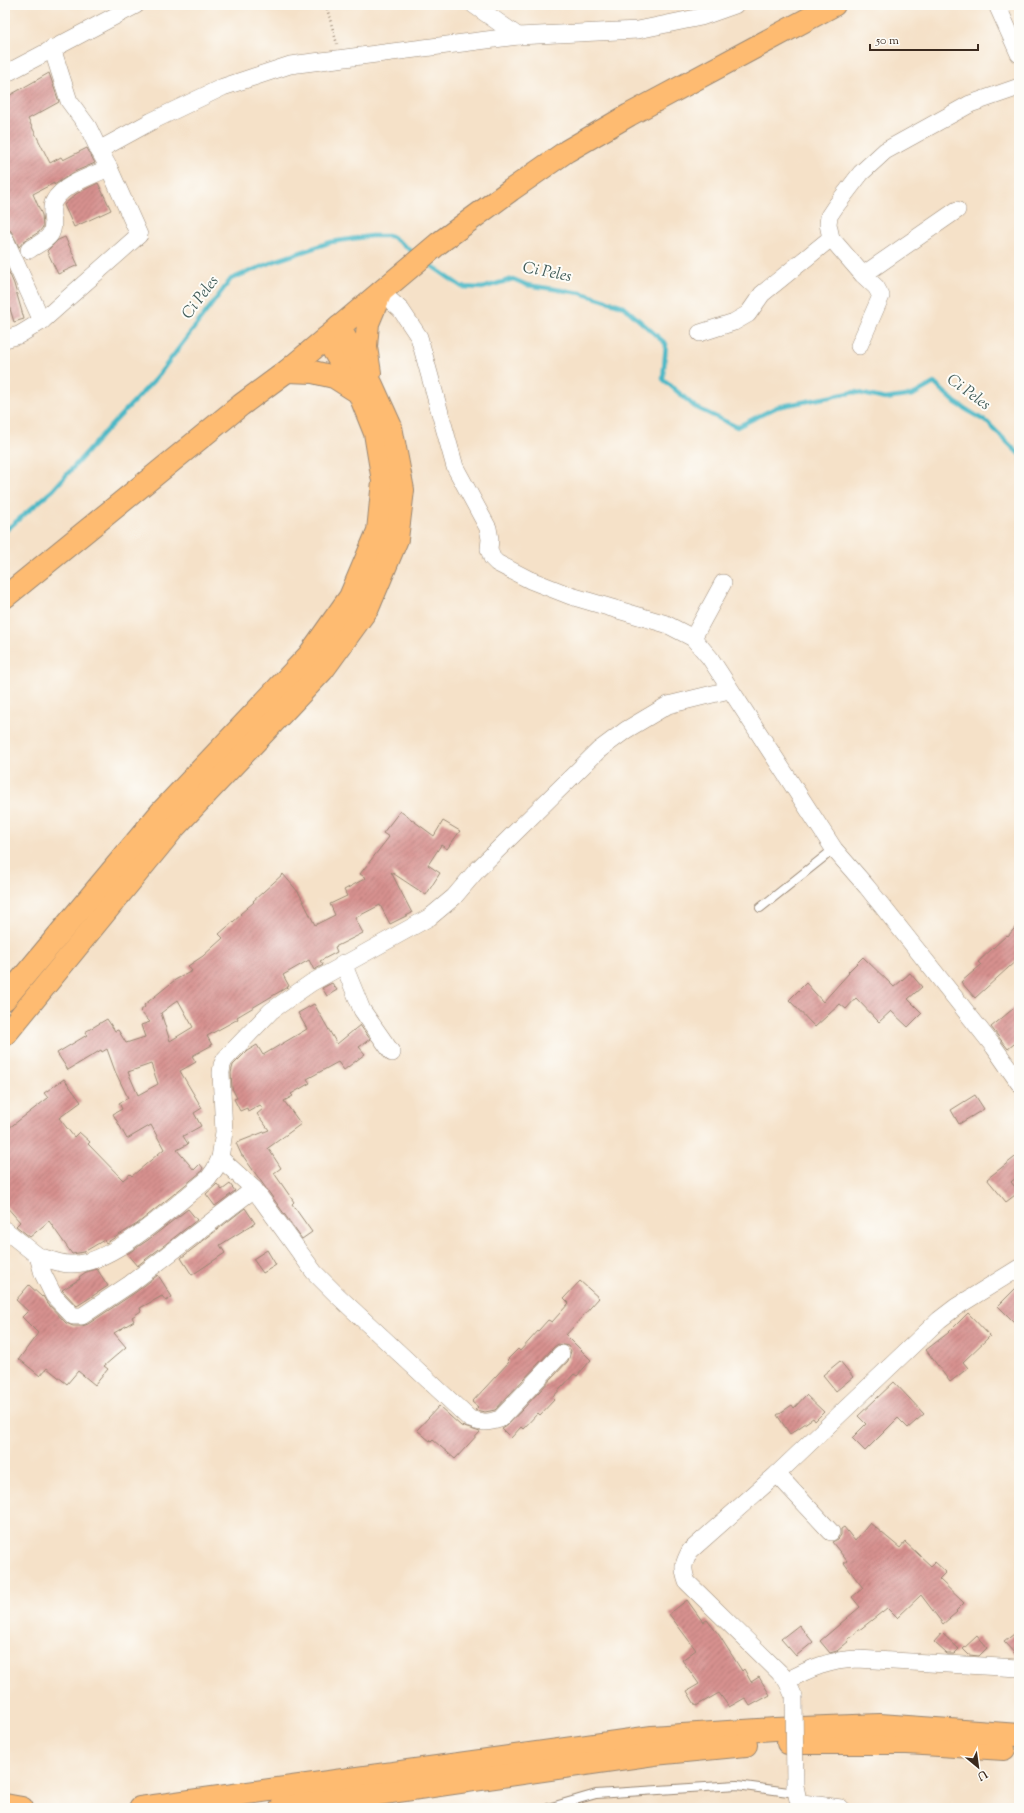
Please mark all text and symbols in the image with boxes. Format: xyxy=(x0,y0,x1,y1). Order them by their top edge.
scale bar xyxy=(870,26,978,52)
text: 50 m xyxy=(875,32,899,50)
water label: Ci Peles xyxy=(521,257,573,289)
water label: Ci Peles xyxy=(177,271,225,325)
water label: Ci Peles xyxy=(941,369,995,417)
north arrow xyxy=(958,1747,998,1787)
text: U xyxy=(975,1765,991,1784)

